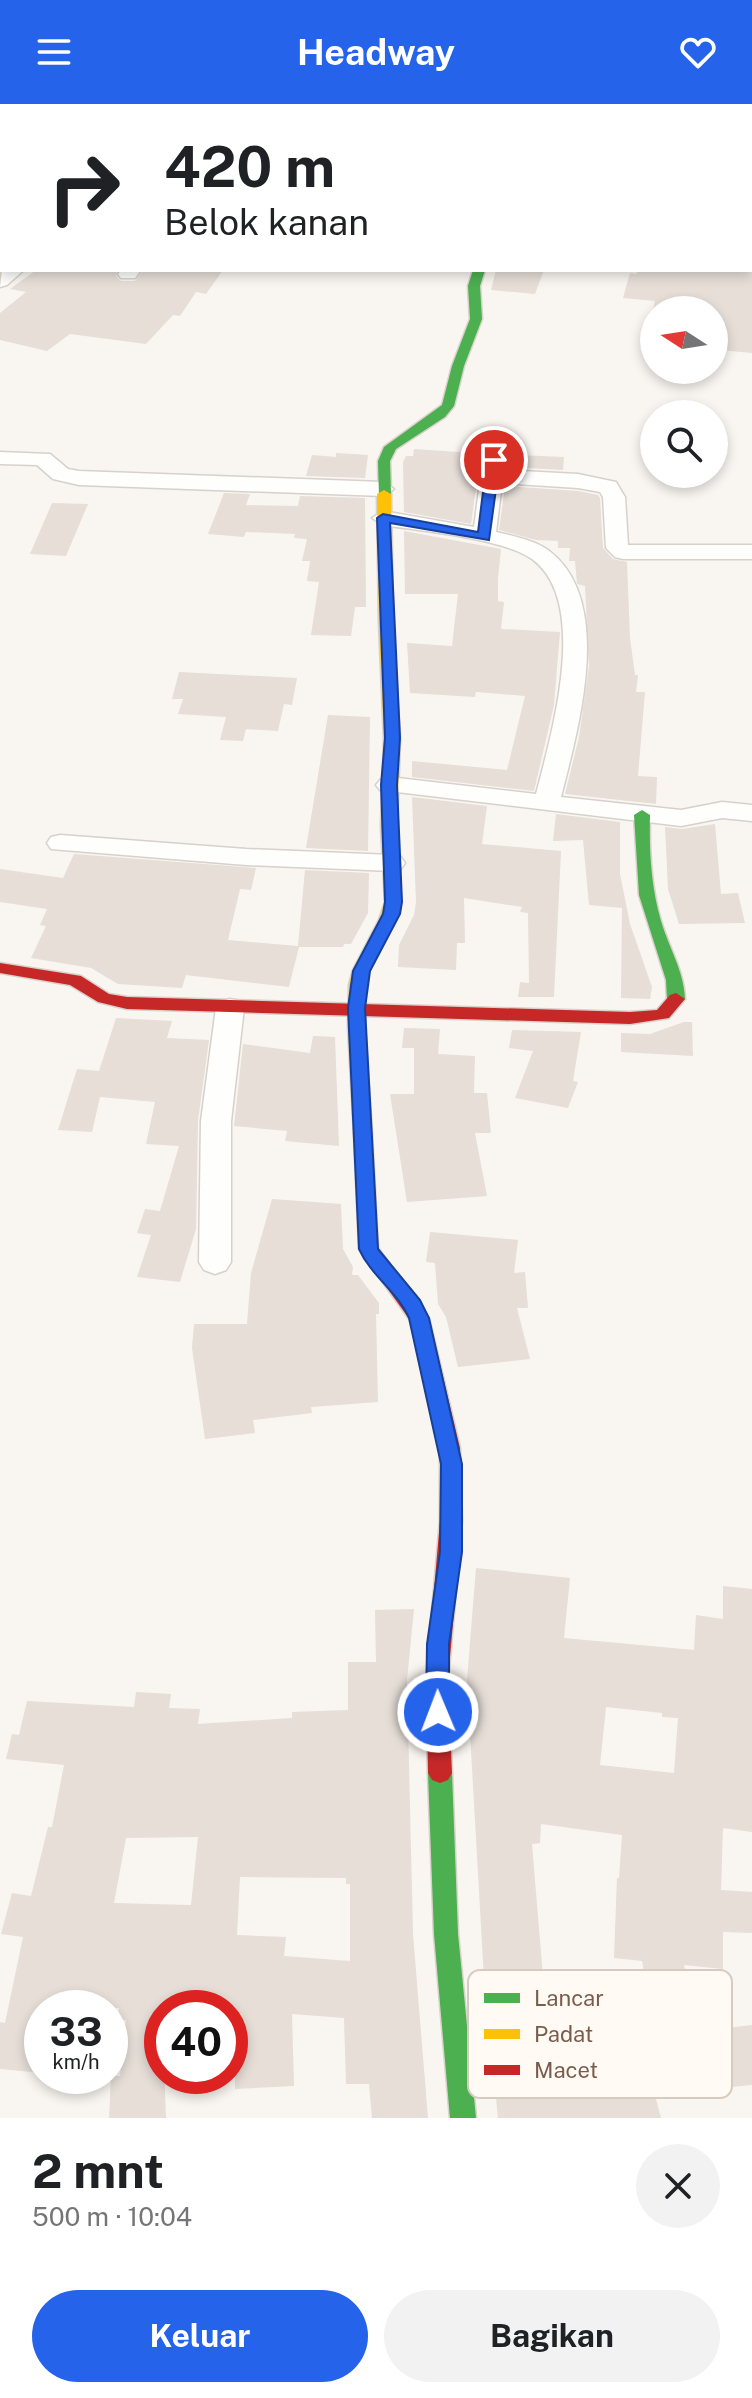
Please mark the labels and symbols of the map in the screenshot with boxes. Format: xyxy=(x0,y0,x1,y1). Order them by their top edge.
north arrow xyxy=(640,296,728,384)
pin xyxy=(460,426,528,494)
position arrow xyxy=(396,1670,480,1754)
legend xyxy=(468,1970,732,2098)
text: Lancar xyxy=(534,1985,604,2011)
speed limit sign: 40 xyxy=(144,1990,248,2094)
text: Padat xyxy=(534,2021,593,2047)
text: Macet xyxy=(534,2057,598,2083)

